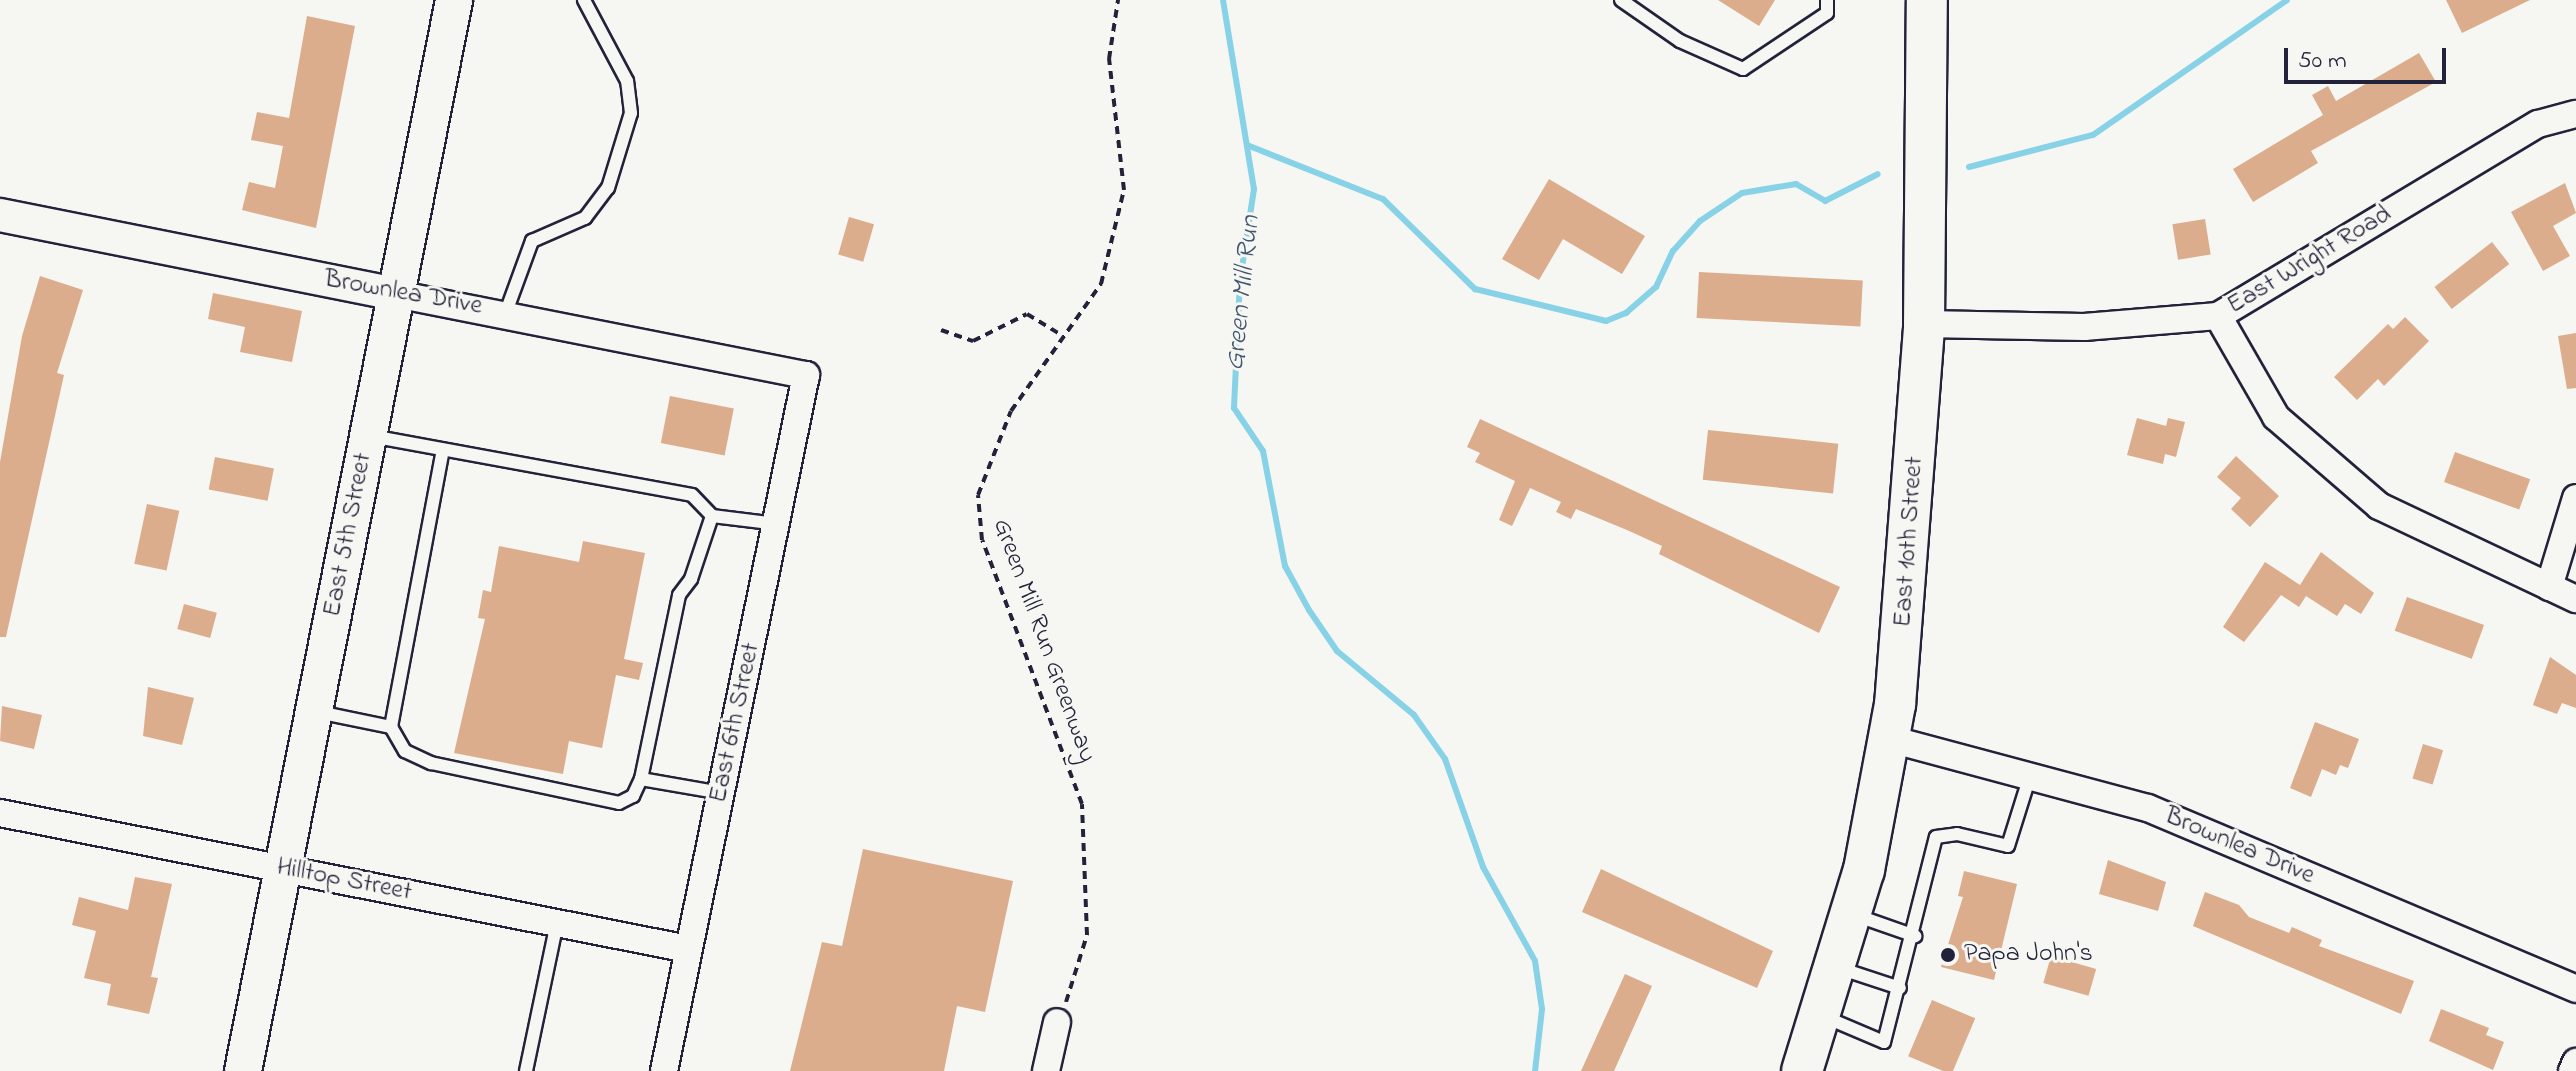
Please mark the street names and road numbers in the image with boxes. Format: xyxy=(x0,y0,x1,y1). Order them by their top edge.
street label: East Wright Road xyxy=(2222,200,2398,322)
street label: Brownlea Drive xyxy=(322,265,484,323)
street label: East 5th Street xyxy=(318,450,380,620)
street label: East 10th Street xyxy=(1888,456,1932,628)
street label: Green Mill Run Greenway xyxy=(984,515,1102,767)
street label: East 6th Street xyxy=(704,640,768,806)
street label: Brownlea Drive xyxy=(2159,801,2319,893)
street label: Hilltop Street xyxy=(274,853,414,909)

